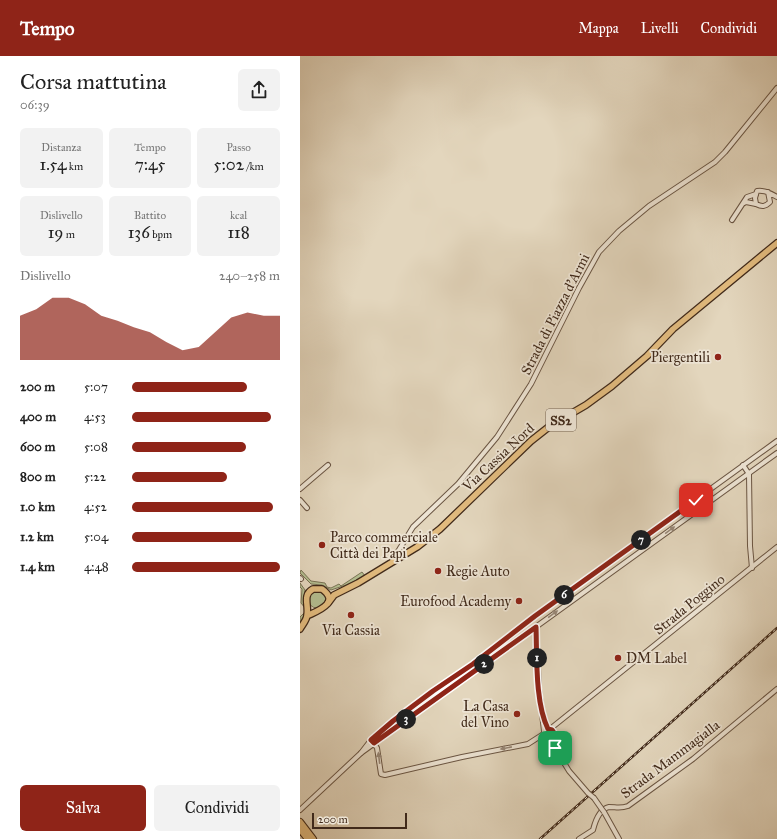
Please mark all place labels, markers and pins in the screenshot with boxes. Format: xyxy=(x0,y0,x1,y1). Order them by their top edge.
place label: Piergentili xyxy=(651,349,710,366)
marker: Piergentili xyxy=(713,352,723,362)
pin xyxy=(679,483,713,517)
place label: Parco commerciale Città dei Papi xyxy=(330,529,438,562)
pin: 7 xyxy=(631,530,651,550)
marker: Parco commerciale Città dei Papi xyxy=(317,540,327,550)
place label: Regie Auto xyxy=(446,563,510,580)
marker: Regie Auto xyxy=(433,566,443,576)
pin: 6 xyxy=(554,585,574,605)
place label: Eurofood Academy xyxy=(400,593,511,610)
marker: Eurofood Academy xyxy=(514,596,524,606)
marker: Via Cassia xyxy=(346,610,356,620)
place label: Via Cassia xyxy=(321,622,380,639)
pin: 1 xyxy=(527,648,547,668)
place label: DM Label xyxy=(626,650,687,667)
marker: DM Label xyxy=(613,653,623,663)
pin: 2 xyxy=(474,654,494,674)
place label: La Casa del Vino xyxy=(461,698,509,731)
pin: 3 xyxy=(396,709,416,729)
marker: La Casa del Vino xyxy=(512,709,522,719)
pin xyxy=(538,731,572,765)

